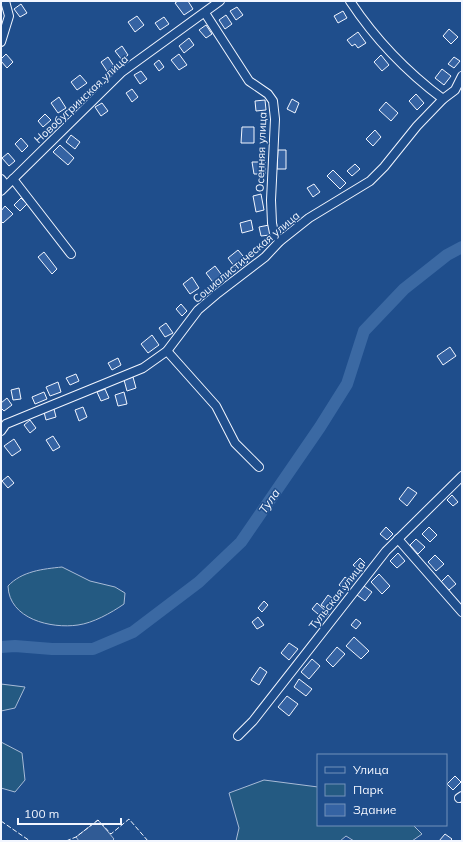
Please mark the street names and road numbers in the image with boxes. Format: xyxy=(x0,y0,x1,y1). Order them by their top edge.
street label: Новобугринская улица xyxy=(31,52,131,146)
street label: Осенняя улица xyxy=(253,112,269,192)
street label: Социалистическая улица xyxy=(190,208,302,306)
street label: Тульская улица xyxy=(306,558,368,632)

